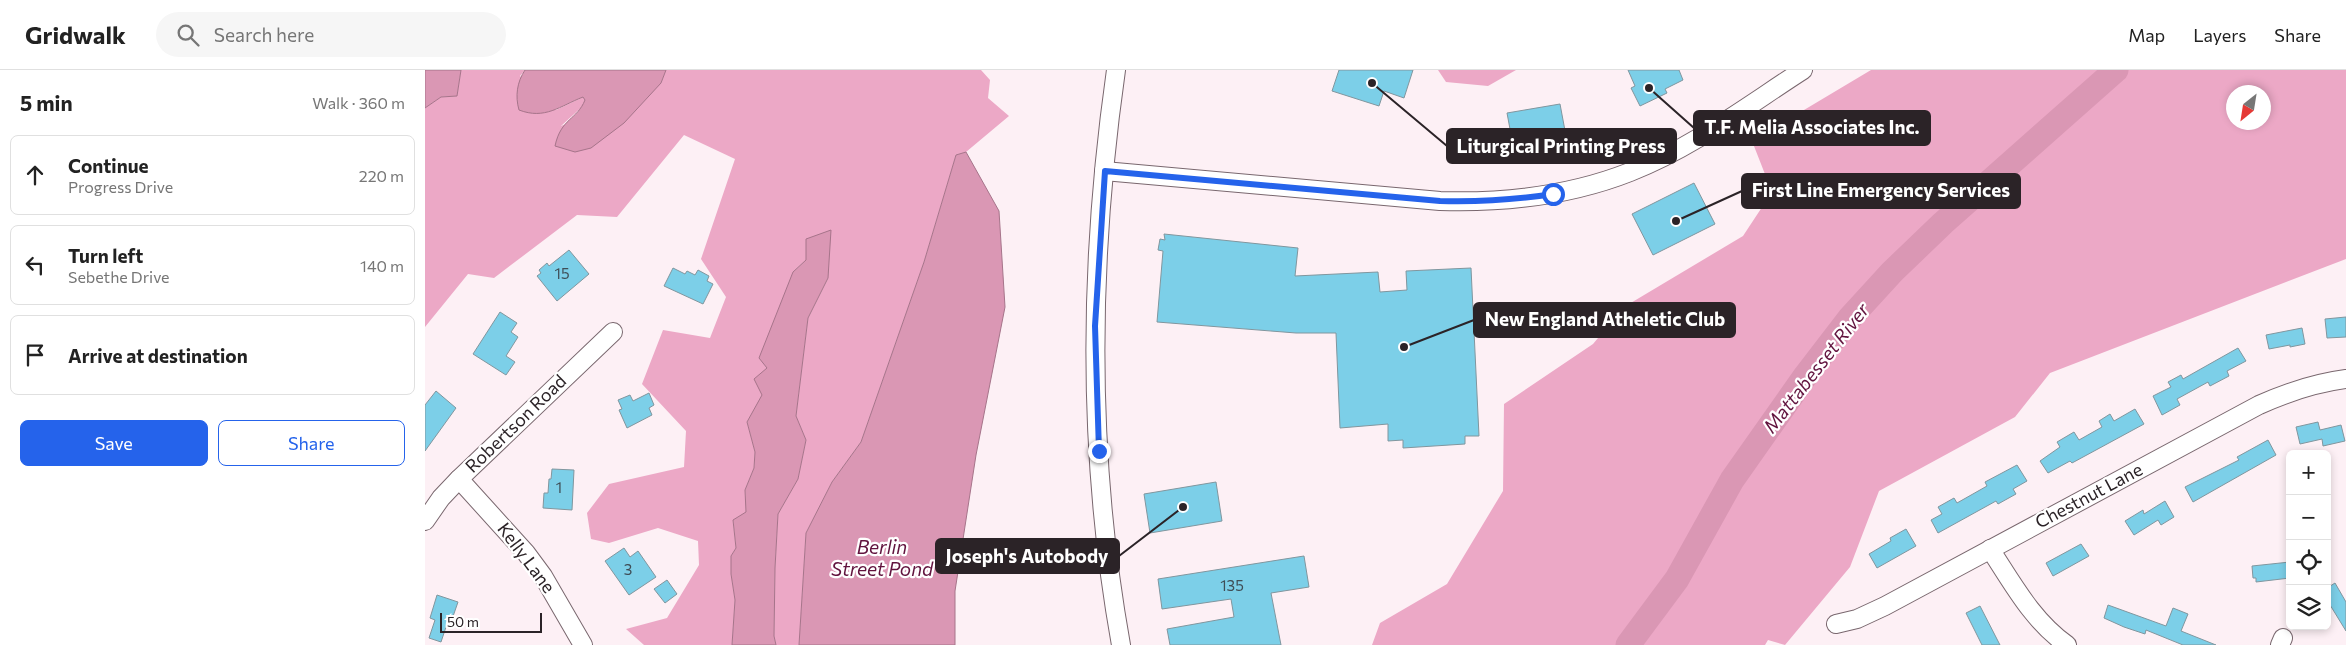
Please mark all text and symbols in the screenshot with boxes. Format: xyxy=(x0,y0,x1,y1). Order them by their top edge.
search box xyxy=(156,12,506,57)
text: Gridwalk xyxy=(25,20,126,49)
icon: search xyxy=(174,21,202,49)
text: Search here xyxy=(214,23,314,46)
text: Map xyxy=(2128,24,2165,46)
text: Layers xyxy=(2193,24,2246,46)
text: Share xyxy=(2274,24,2321,46)
north arrow xyxy=(2226,85,2271,130)
text: 5 min xyxy=(20,90,73,115)
text: Walk · 360 m xyxy=(312,93,405,112)
callout: T.F. Melia Associates Inc. xyxy=(1694,111,1930,145)
text: T.F. Melia Associates Inc. xyxy=(1704,115,1920,138)
callout: Liturgical Printing Press xyxy=(1447,129,1676,163)
text: Liturgical Printing Press xyxy=(1456,134,1666,157)
text: Continue xyxy=(68,154,148,177)
icon: ahead xyxy=(21,161,49,189)
text: 220 m xyxy=(359,166,404,185)
callout: First Line Emergency Services xyxy=(1742,174,2020,208)
text: Progress Drive xyxy=(68,177,173,196)
text: First Line Emergency Services xyxy=(1752,178,2010,201)
route start xyxy=(1542,183,1565,206)
text: Turn left xyxy=(68,244,143,267)
icon: left xyxy=(21,251,49,279)
text: 140 m xyxy=(360,256,404,275)
house number: 15 xyxy=(554,264,570,282)
text: Sebethe Drive xyxy=(68,267,170,286)
water label: Mattabesset River xyxy=(1758,297,1874,437)
callout: New England Atheletic Club xyxy=(1474,303,1735,337)
text: New England Atheletic Club xyxy=(1485,307,1725,330)
icon: arrive xyxy=(21,341,49,369)
text: Arrive at destination xyxy=(68,344,248,367)
street label: Robertson Road xyxy=(460,370,570,477)
button: Save xyxy=(20,420,208,466)
button: Share xyxy=(218,420,405,466)
route end xyxy=(1088,440,1111,463)
map controls xyxy=(2286,450,2331,630)
button: + xyxy=(2286,450,2331,495)
street label: Chestnut Lane xyxy=(2031,458,2146,533)
house number: 1 xyxy=(556,478,562,496)
button: − xyxy=(2286,495,2331,540)
street label: Kelly Lane xyxy=(493,518,560,597)
water label: Berlin Street Pond xyxy=(831,535,934,580)
callout: Joseph's Autobody xyxy=(936,539,1119,573)
button: locate xyxy=(2286,540,2331,585)
text: Joseph's Autobody xyxy=(946,544,1109,567)
house number: 3 xyxy=(624,560,632,578)
house number: 135 xyxy=(1220,576,1244,594)
button: layers xyxy=(2286,585,2331,630)
scale bar xyxy=(440,610,543,633)
text: 50 m xyxy=(447,613,479,630)

